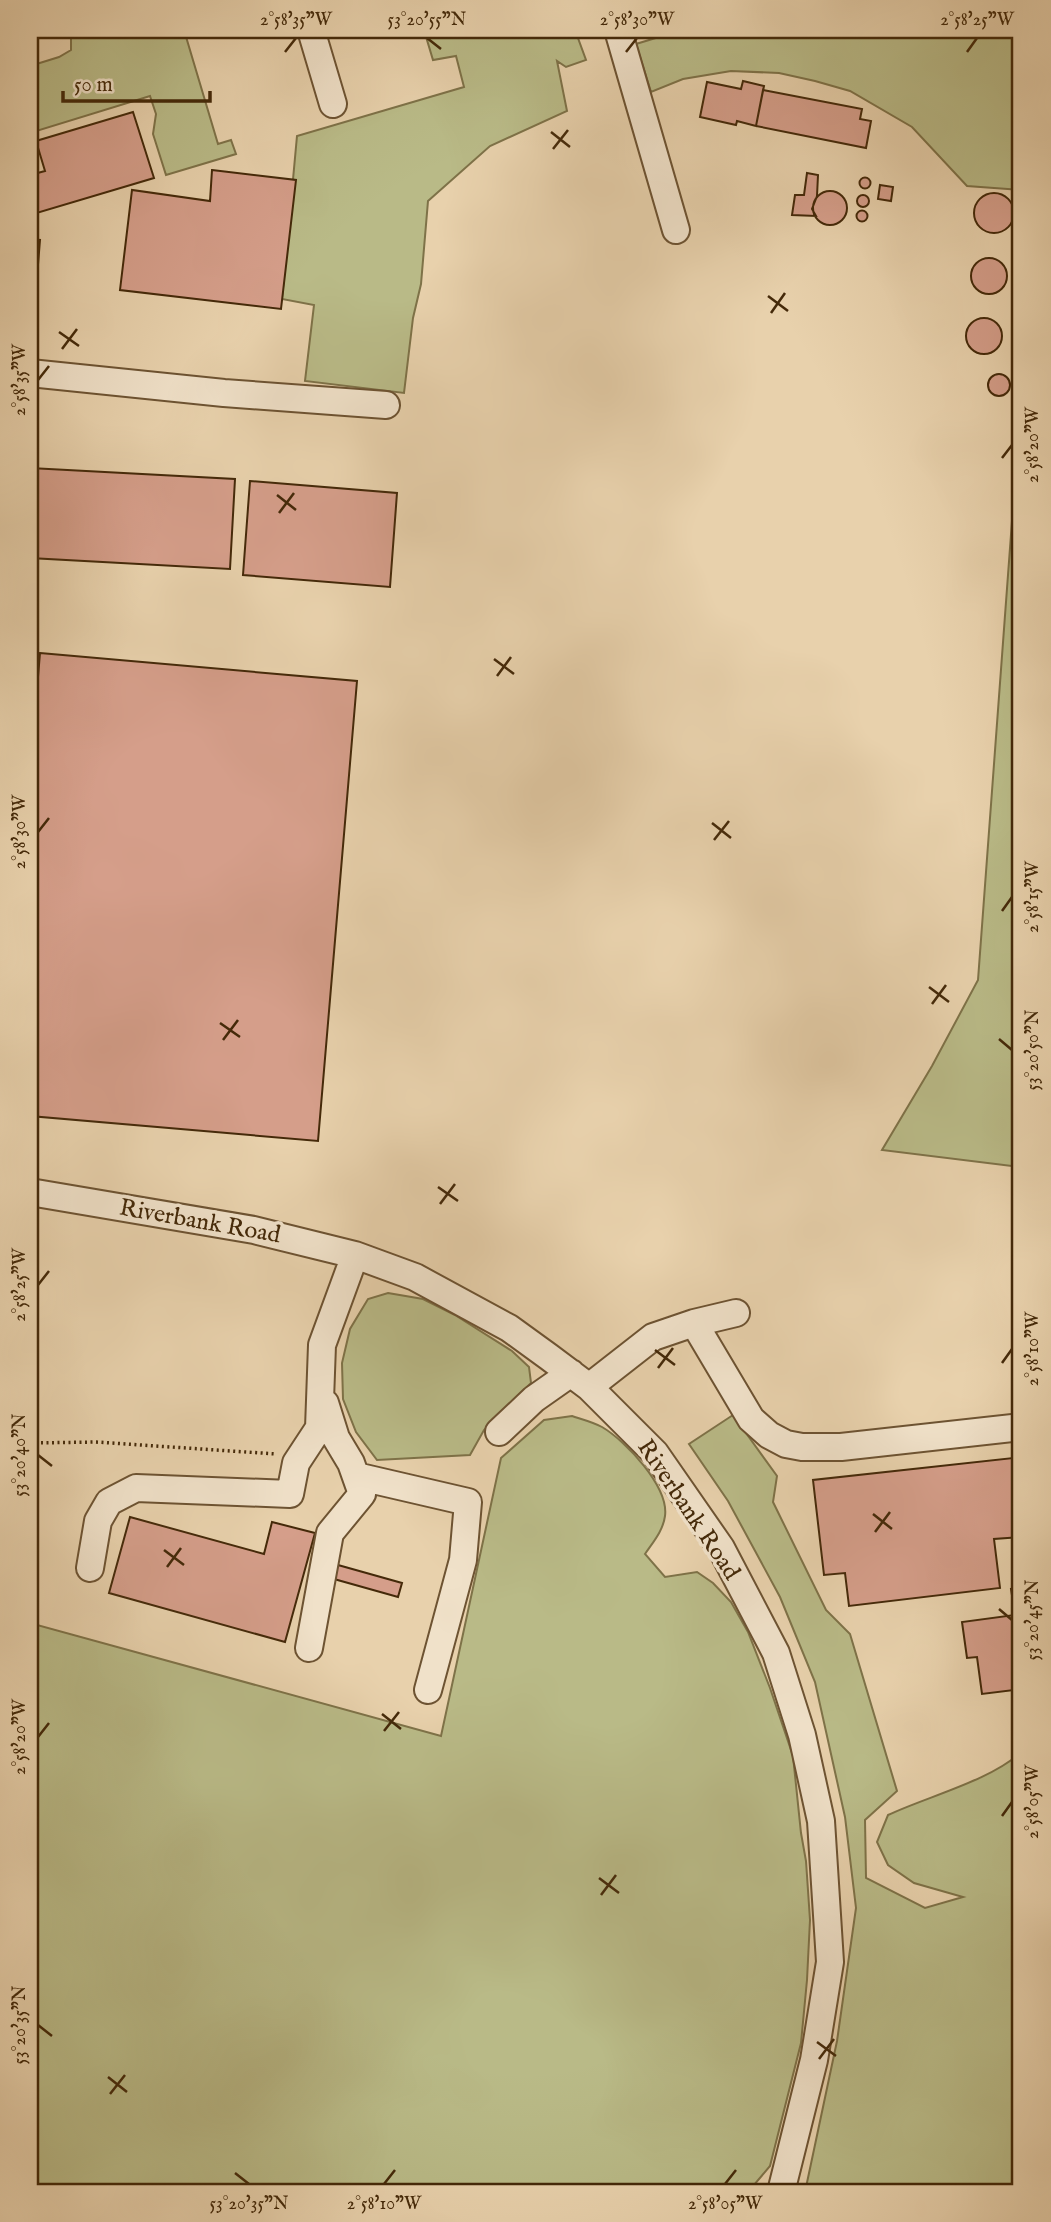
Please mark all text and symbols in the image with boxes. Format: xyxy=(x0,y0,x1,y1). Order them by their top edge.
text: 2°58'35"W xyxy=(260,9,333,32)
text: 53°20'55"N xyxy=(388,9,467,32)
text: 2°58'30"W xyxy=(600,9,675,32)
text: 2°58'25"W xyxy=(940,9,1015,32)
scale bar xyxy=(63,60,210,104)
text: 50 m xyxy=(74,72,113,99)
text: 2°58'35"W xyxy=(9,343,32,416)
text: 2°58'20"W xyxy=(1022,406,1045,483)
text: 2°58'30"W xyxy=(9,794,32,869)
text: 2°58'15"W xyxy=(1022,860,1045,933)
text: 53°20'50"N xyxy=(1022,1009,1045,1091)
street label: Riverbank Road xyxy=(117,1193,283,1251)
text: 2°58'25"W xyxy=(9,1247,32,1322)
text: 2°58'10"W xyxy=(1022,1311,1045,1386)
text: 53°20'40"N xyxy=(9,1413,32,1497)
street label: Riverbank Road xyxy=(630,1434,747,1586)
text: 53°20'45"N xyxy=(1022,1579,1045,1661)
text: 2°58'20"W xyxy=(9,1698,32,1775)
text: 2°58'05"W xyxy=(1022,1764,1045,1839)
text: 53°20'35"N xyxy=(9,1985,32,2064)
text: 53°20'35"N xyxy=(210,2193,289,2216)
text: 2°58'10"W xyxy=(347,2193,422,2216)
text: 2°58'05"W xyxy=(688,2193,763,2216)

